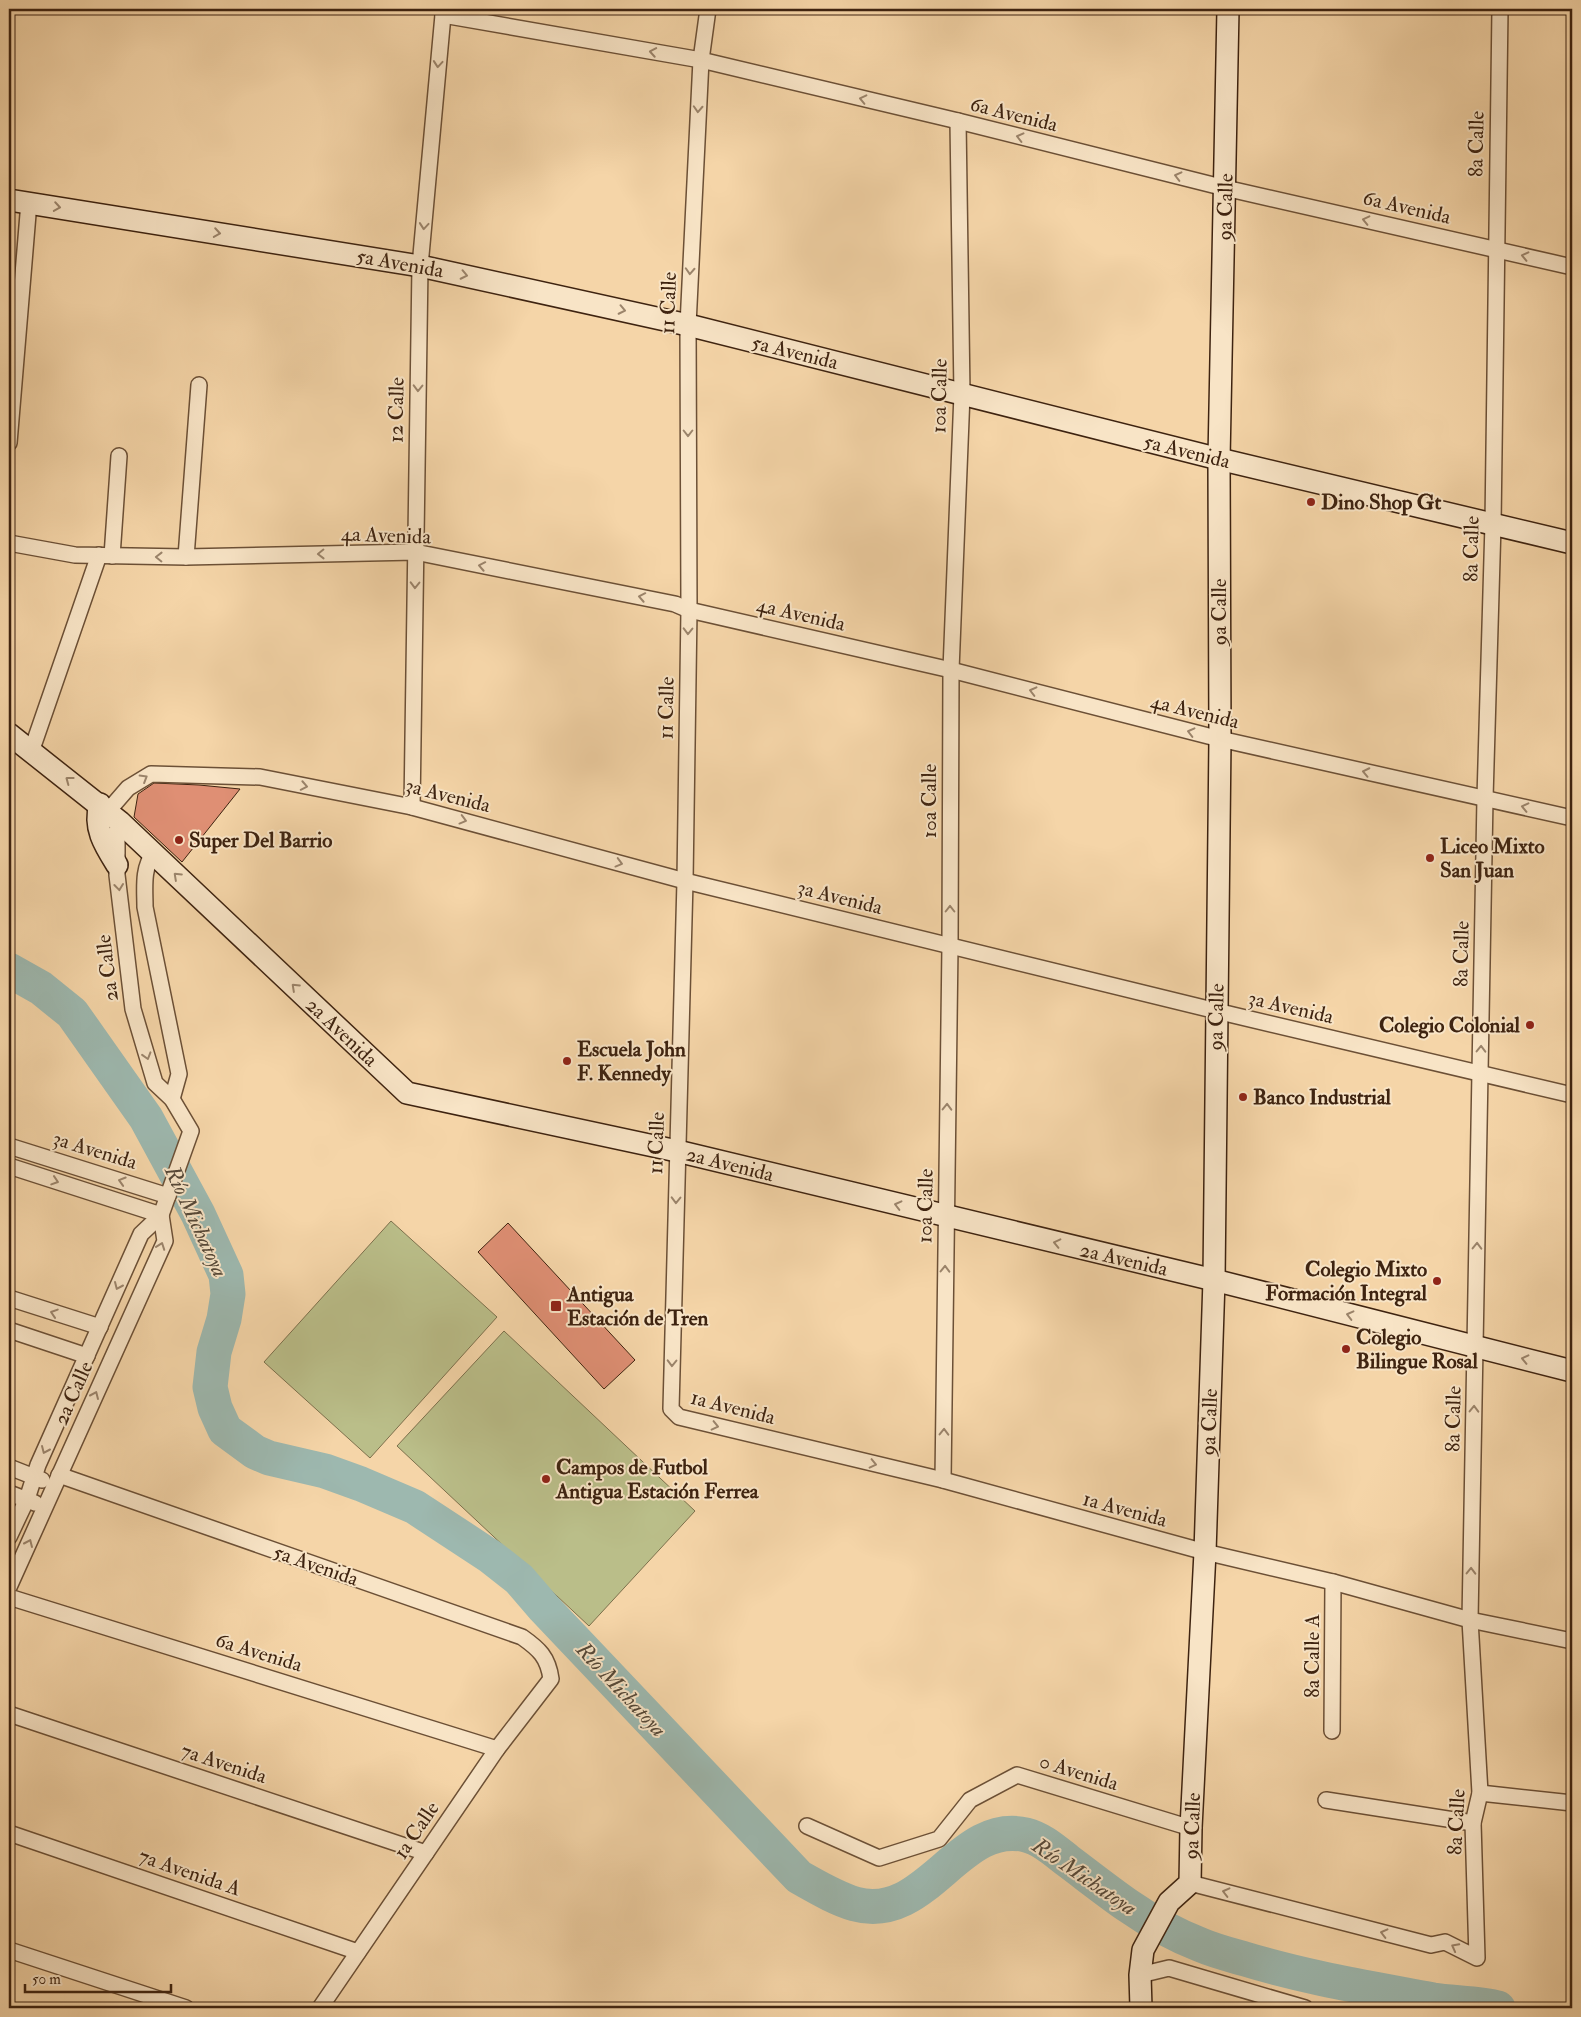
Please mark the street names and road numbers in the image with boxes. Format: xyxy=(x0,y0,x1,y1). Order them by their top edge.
street label: 6a Avenida xyxy=(967,91,1061,138)
street label: 8a Calle xyxy=(1462,110,1491,177)
street label: 9a Calle xyxy=(1211,173,1240,243)
street label: 6a Avenida xyxy=(1360,184,1454,231)
street label: 5a Avenida xyxy=(354,243,446,284)
street label: 11 Calle xyxy=(654,271,683,335)
street label: 5a Avenida xyxy=(749,329,841,376)
street label: 10a Calle xyxy=(925,358,954,434)
street label: 12 Calle xyxy=(382,377,411,443)
street label: 5a Avenida xyxy=(1141,428,1233,475)
street label: 8a Calle xyxy=(1457,515,1486,582)
street label: 4a Avenida xyxy=(340,520,432,551)
street label: 9a Calle xyxy=(1206,578,1233,648)
street label: 4a Avenida xyxy=(754,591,848,638)
street label: 11 Calle xyxy=(652,676,681,740)
street label: 4a Avenida xyxy=(1148,687,1242,736)
street label: 10a Calle xyxy=(916,763,943,838)
street label: 3a Avenida xyxy=(402,772,494,819)
street label: 3a Avenida xyxy=(794,874,886,921)
street label: 8a Calle xyxy=(1447,920,1476,987)
street label: 2a Calle xyxy=(90,933,125,1003)
street label: 9a Calle xyxy=(1202,983,1231,1053)
street label: 3a Avenida xyxy=(1246,985,1337,1030)
street label: 2a Avenida xyxy=(300,992,384,1073)
street label: 11 Calle xyxy=(642,1111,671,1175)
street label: 3a Avenida xyxy=(49,1125,141,1176)
street label: 2a Avenida xyxy=(683,1141,777,1188)
street label: 10a Calle xyxy=(911,1168,940,1244)
street label: 2a Avenida xyxy=(1077,1236,1171,1283)
street label: 2a Calle xyxy=(47,1357,100,1429)
street label: 1a Avenida xyxy=(688,1384,778,1431)
street label: 8a Calle xyxy=(1439,1385,1468,1452)
street label: 9a Calle xyxy=(1195,1388,1224,1458)
street label: 1a Avenida xyxy=(1080,1485,1170,1534)
street label: 5a Avenida xyxy=(270,1538,362,1593)
street label: 8a Calle A xyxy=(1299,1614,1326,1698)
street label: 6a Avenida xyxy=(212,1626,306,1679)
street label: 7a Avenida xyxy=(178,1737,270,1790)
street label: 0 Avenida xyxy=(1036,1748,1122,1797)
street label: 8a Calle xyxy=(1441,1788,1472,1856)
street label: 9a Calle xyxy=(1178,1792,1207,1862)
street label: 1a Calle xyxy=(387,1796,446,1864)
street label: 7a Avenida A xyxy=(135,1842,244,1903)

